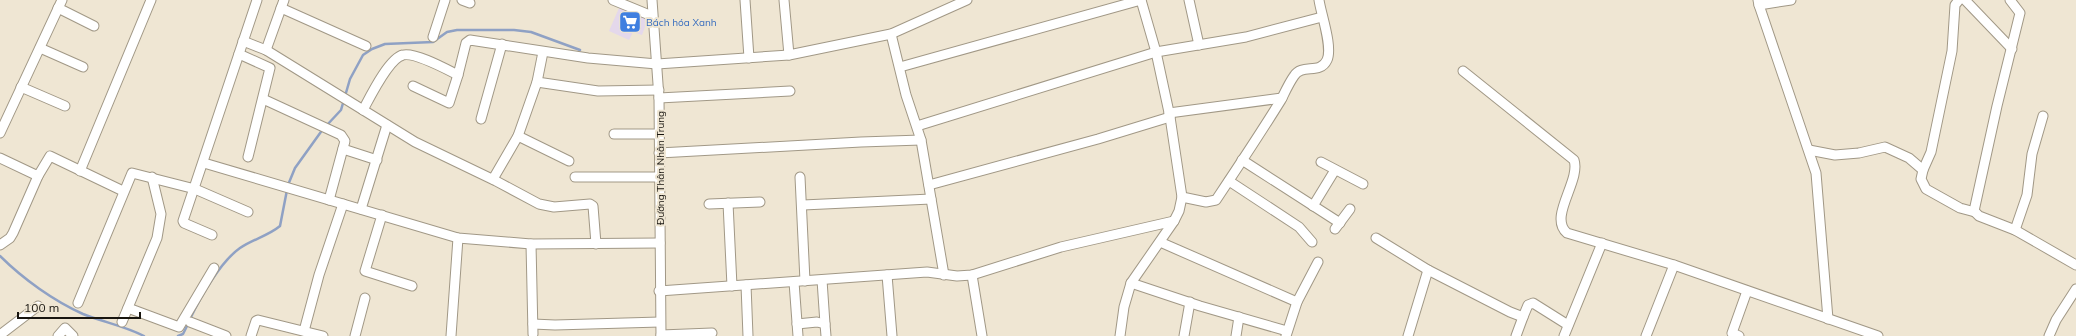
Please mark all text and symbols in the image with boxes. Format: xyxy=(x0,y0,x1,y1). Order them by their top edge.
supermarket icon: Bách hóa Xanh xyxy=(617,9,643,35)
place label: Bách hóa Xanh xyxy=(646,16,717,29)
street label: Đường Thân Nhân Trung xyxy=(654,111,667,225)
scale bar xyxy=(18,294,140,320)
text: 100 m xyxy=(24,300,59,315)

